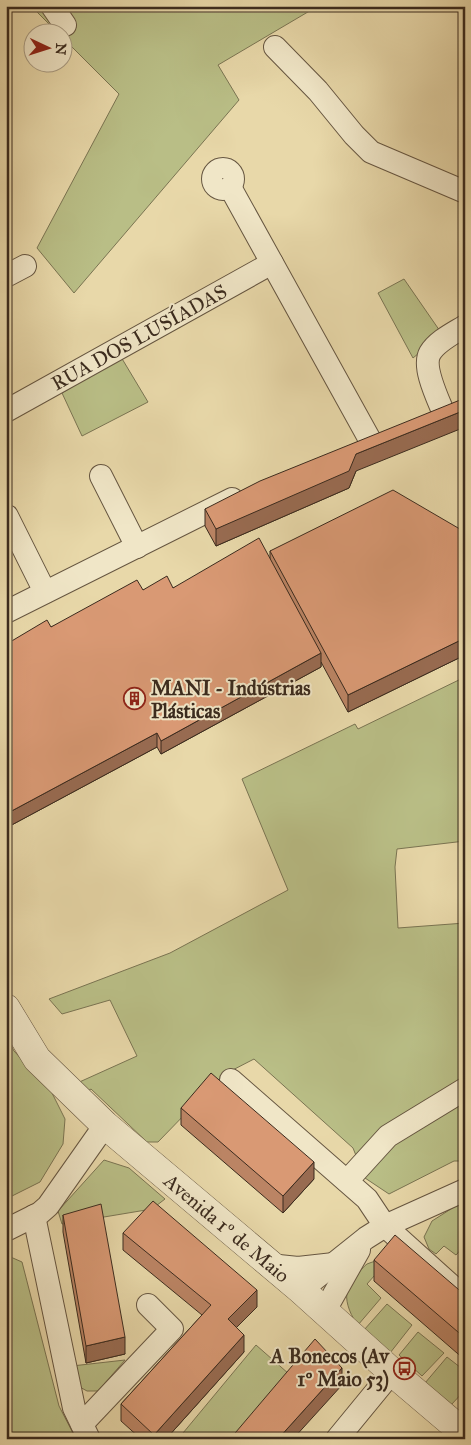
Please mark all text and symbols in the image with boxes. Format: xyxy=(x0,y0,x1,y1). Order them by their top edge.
north arrow xyxy=(22,22,72,72)
text: N xyxy=(52,42,69,56)
street label: RUA DOS LUSÍADAS xyxy=(46,277,231,395)
place label: MANI - Indústrias Plásticas xyxy=(151,676,311,723)
building icon: MANI - Indústrias Plásticas xyxy=(123,687,147,711)
street label: Avenida 1º de Maio xyxy=(159,1168,295,1287)
place label: A Bonecos (Av 1º Maio 53) xyxy=(269,1344,390,1392)
bus stop icon: A Bonecos (Av 1º Maio 53) xyxy=(393,1356,417,1380)

